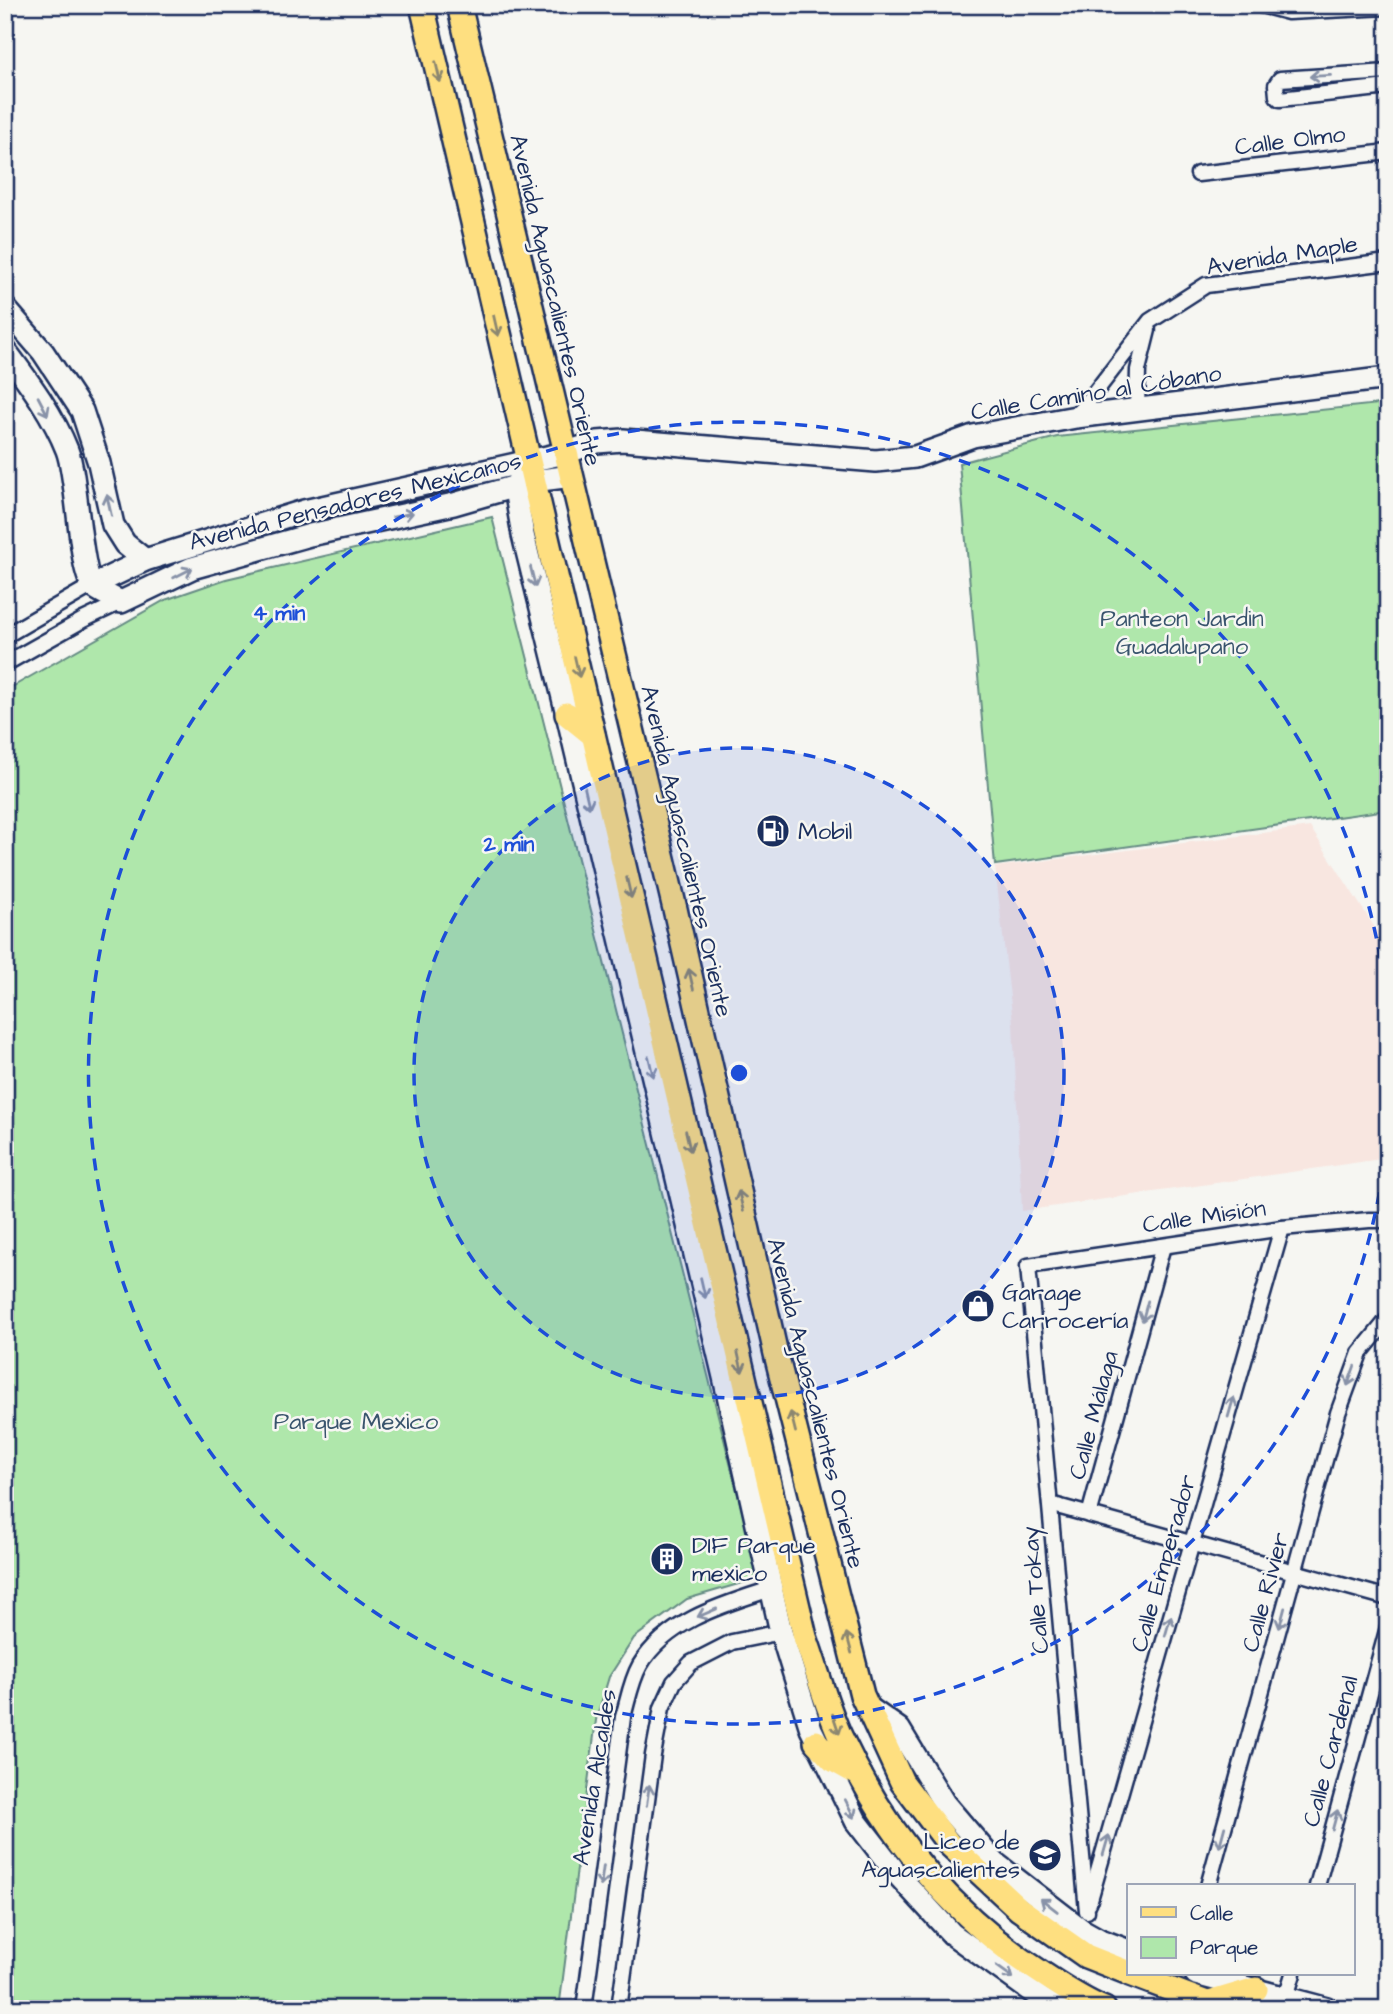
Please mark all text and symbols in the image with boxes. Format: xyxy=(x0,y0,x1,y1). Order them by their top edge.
one-way arrow xyxy=(431,60,445,83)
one-way arrow xyxy=(1308,70,1331,83)
street label: Calle Olmo xyxy=(1233,117,1348,165)
street label: Avenida Aguascalientes Oriente xyxy=(499,131,610,470)
street label: Avenida Maple xyxy=(1204,227,1360,285)
one-way arrow xyxy=(490,314,503,337)
street label: Calle Camino al Cóbano xyxy=(968,356,1224,430)
one-way arrow xyxy=(37,395,51,416)
street label: Avenida Pensadores Mexicanos xyxy=(185,444,525,560)
one-way arrow xyxy=(101,494,115,517)
one-way arrow xyxy=(391,508,413,521)
one-way arrow xyxy=(172,565,193,579)
one-way arrow xyxy=(527,565,540,588)
text: 4 min xyxy=(253,599,306,628)
park label: Panteon Jardin Guadalupano xyxy=(1100,602,1264,664)
one-way arrow xyxy=(571,655,584,678)
street label: Avenida Aguascalientes Oriente xyxy=(630,682,741,1021)
one-way arrow xyxy=(581,786,594,809)
fuel station icon: Mobil xyxy=(754,812,792,850)
place label: Mobil xyxy=(798,815,852,849)
text: 2 min xyxy=(483,830,535,859)
one-way arrow xyxy=(623,876,636,899)
one-way arrow xyxy=(683,968,697,991)
one-way arrow xyxy=(645,1055,658,1078)
centre of rings xyxy=(727,1061,751,1085)
one-way arrow xyxy=(682,1129,696,1152)
one-way arrow xyxy=(733,1190,747,1213)
street label: Calle Misión xyxy=(1140,1192,1268,1242)
street label: Avenida Aguascalientes Oriente xyxy=(756,1234,873,1572)
one-way arrow xyxy=(697,1276,710,1299)
place label: Garage Carrocería xyxy=(1002,1276,1128,1338)
shop icon: Garage Carrocería xyxy=(959,1287,997,1325)
one-way arrow xyxy=(1138,1299,1151,1322)
street label: Calle Málaga xyxy=(1060,1347,1128,1484)
one-way arrow xyxy=(734,1350,748,1373)
one-way arrow xyxy=(1344,1364,1357,1386)
one-way arrow xyxy=(1225,1397,1238,1419)
park label: Parque Mexico xyxy=(274,1405,439,1439)
one-way arrow xyxy=(786,1411,799,1434)
street label: Calle Emperador xyxy=(1122,1471,1206,1656)
street label: Calle Tokay xyxy=(1013,1525,1060,1655)
place label: DIF Parque mexico xyxy=(692,1529,816,1591)
street label: Calle Rivier xyxy=(1234,1529,1298,1656)
building icon: DIF Parque mexico xyxy=(648,1540,686,1578)
one-way arrow xyxy=(1275,1606,1288,1629)
one-way arrow xyxy=(696,1607,718,1620)
one-way arrow xyxy=(1163,1615,1176,1637)
one-way arrow xyxy=(842,1632,855,1655)
street label: Calle Cardenal xyxy=(1294,1672,1367,1831)
street label: Avenida Alcaldes xyxy=(564,1686,626,1868)
one-way arrow xyxy=(831,1713,843,1735)
one-way arrow xyxy=(641,1785,654,1807)
one-way arrow xyxy=(843,1798,857,1819)
one-way arrow xyxy=(1329,1810,1342,1832)
place label: Liceo de Aguascalientes xyxy=(861,1825,1020,1888)
one-way arrow xyxy=(1214,1826,1227,1848)
one-way arrow xyxy=(1100,1834,1113,1857)
school or university icon: Liceo de Aguascalientes xyxy=(1026,1836,1064,1874)
one-way arrow xyxy=(595,1864,608,1886)
legend xyxy=(1127,1884,1354,1976)
one-way arrow xyxy=(1041,1897,1059,1912)
text: Calle xyxy=(1190,1899,1234,1928)
text: Parque xyxy=(1190,1933,1258,1962)
one-way arrow xyxy=(995,1965,1014,1980)

